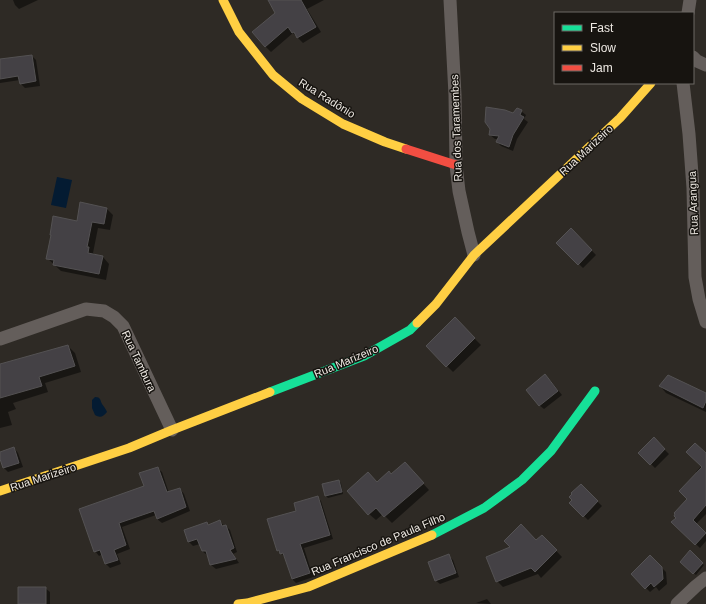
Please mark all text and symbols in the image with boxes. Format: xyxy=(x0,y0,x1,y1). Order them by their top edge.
legend xyxy=(554,12,694,84)
text: Fast xyxy=(590,21,614,35)
text: Slow xyxy=(590,41,616,55)
text: Jam xyxy=(590,61,613,75)
street label: Rua dos Taramembes xyxy=(448,74,464,182)
street label: Rua Radônio xyxy=(297,76,357,120)
street label: Rua Marizeiro xyxy=(557,122,615,178)
street label: Rua Arangua xyxy=(686,170,700,235)
street label: Rua Tambura xyxy=(120,329,159,394)
street label: Rua Marizeiro xyxy=(312,342,380,380)
street label: Rua Marizeiro xyxy=(9,461,77,493)
street label: Rua Francisco de Paula Filho xyxy=(309,510,447,578)

